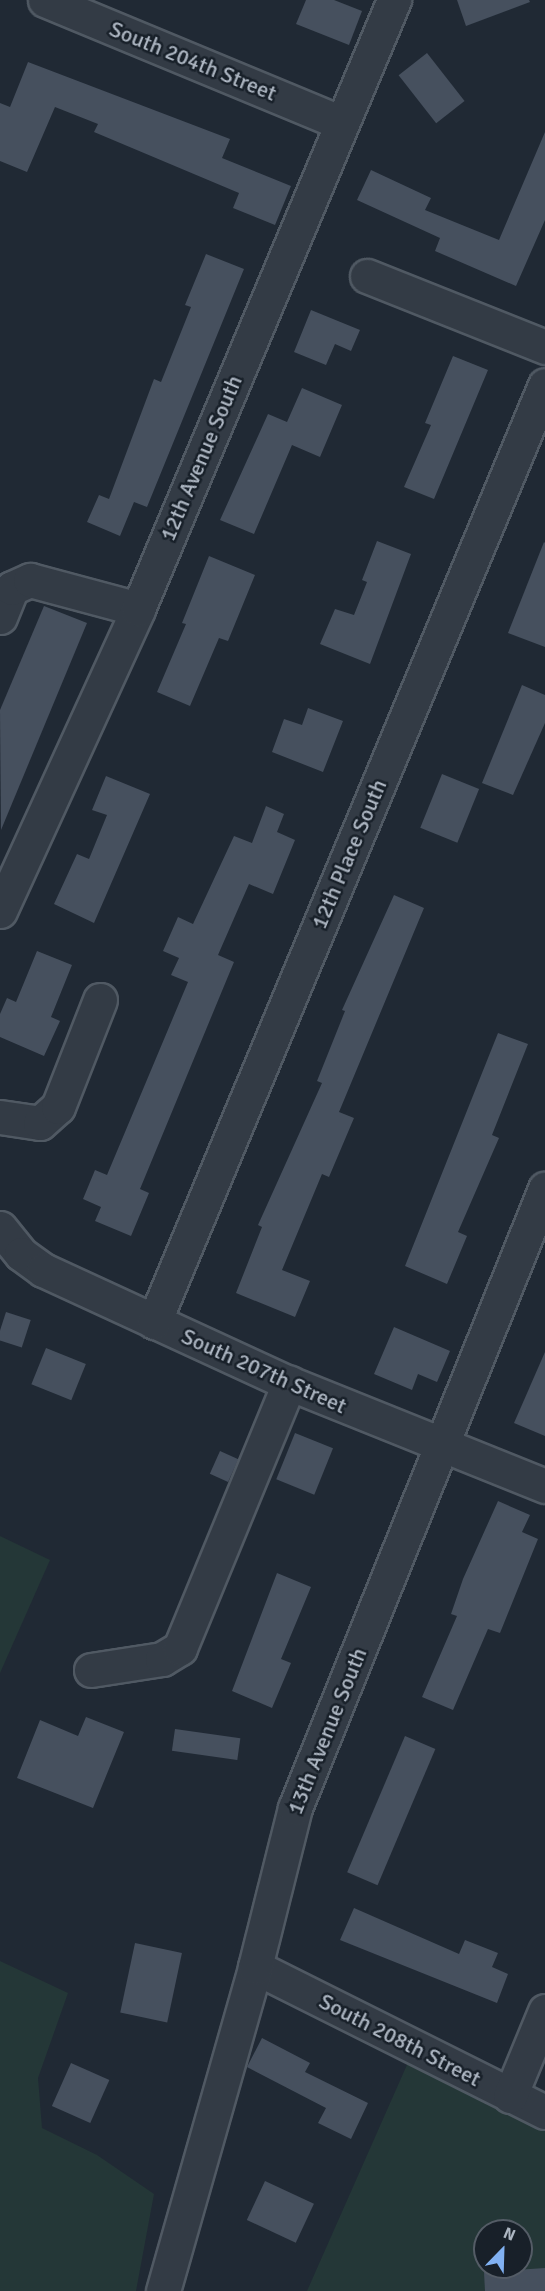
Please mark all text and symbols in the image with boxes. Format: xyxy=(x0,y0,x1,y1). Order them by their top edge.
street label: South 204th Street xyxy=(106,15,280,107)
street label: 12th Avenue South xyxy=(154,371,248,545)
street label: 12th Place South xyxy=(306,775,392,933)
street label: South 207th Street xyxy=(177,1323,351,1419)
street label: 13th Avenue South xyxy=(282,1644,372,1818)
street label: South 208th Street xyxy=(315,1988,485,2092)
north arrow xyxy=(473,2219,533,2279)
text: N xyxy=(500,2223,518,2246)

